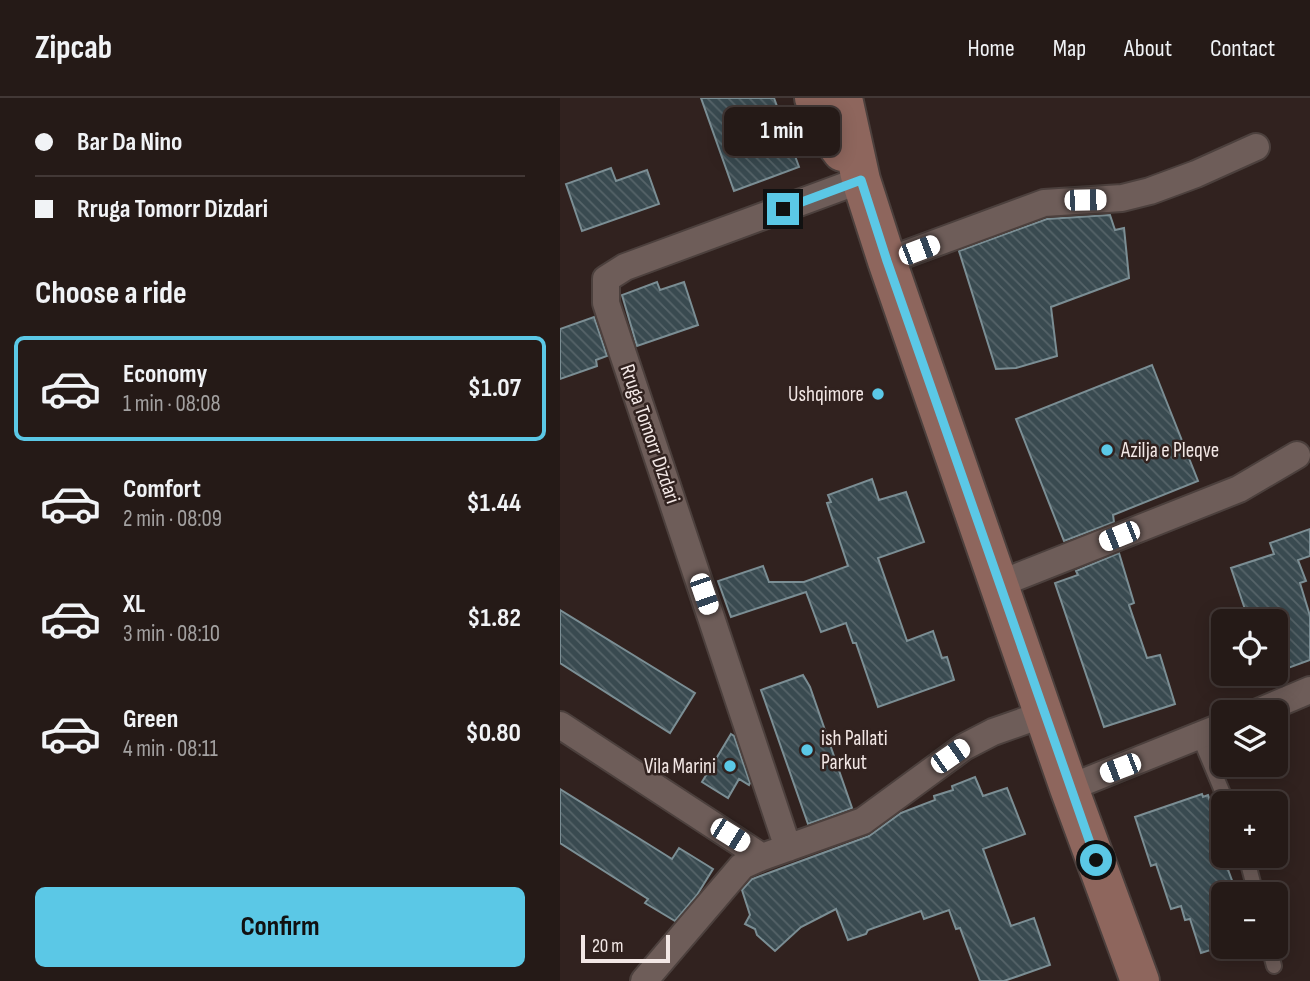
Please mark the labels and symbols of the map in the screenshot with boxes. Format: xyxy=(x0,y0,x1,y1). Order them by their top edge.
callout: 1 min xyxy=(725,108,841,156)
car xyxy=(1064,189,1107,211)
route end xyxy=(767,193,799,225)
car xyxy=(896,233,943,267)
street label: Rruga Tomorr Dizdari xyxy=(614,361,686,507)
place label: Ushqimore xyxy=(788,382,864,407)
marker: Ushqimore xyxy=(870,386,886,402)
place label: Azilja e Pleqve xyxy=(1120,438,1219,463)
marker: Azilja e Pleqve xyxy=(1099,442,1115,458)
car xyxy=(1096,518,1143,554)
car xyxy=(688,571,721,617)
place label: ish Pallati Parkut xyxy=(821,726,888,775)
car xyxy=(927,735,974,777)
marker: ish Pallati Parkut xyxy=(799,742,815,758)
car xyxy=(1097,751,1144,785)
place label: Vila Marini xyxy=(644,754,716,779)
marker: Vila Marini xyxy=(722,758,738,774)
car xyxy=(707,815,754,855)
route start xyxy=(1080,844,1112,876)
scale bar xyxy=(581,932,670,964)

